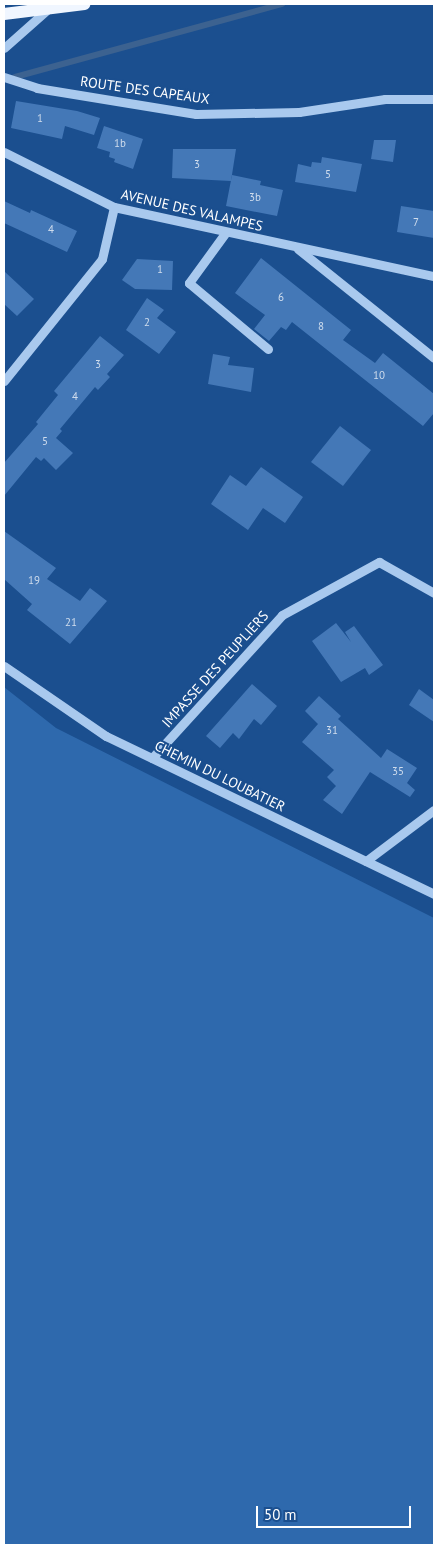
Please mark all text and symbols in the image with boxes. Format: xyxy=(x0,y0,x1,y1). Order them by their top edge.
street label: ROUTE DES CAPEAUX xyxy=(79,73,211,107)
house number: 1 xyxy=(37,111,43,125)
house number: 1b xyxy=(114,136,126,150)
house number: 3 xyxy=(194,157,200,171)
house number: 5 xyxy=(325,167,331,181)
street label: AVENUE DES VALAMPES xyxy=(119,185,265,235)
house number: 3b xyxy=(249,190,261,204)
house number: 7 xyxy=(413,215,419,229)
house number: 4 xyxy=(48,222,54,236)
house number: 1 xyxy=(157,262,163,276)
house number: 6 xyxy=(278,290,284,304)
house number: 2 xyxy=(144,315,150,329)
house number: 8 xyxy=(318,319,324,333)
house number: 3 xyxy=(95,357,101,371)
house number: 10 xyxy=(373,368,385,382)
house number: 4 xyxy=(72,389,78,403)
house number: 5 xyxy=(42,434,48,448)
house number: 19 xyxy=(28,573,40,587)
street label: IMPASSE DES PEUPLIERS xyxy=(158,607,272,731)
house number: 21 xyxy=(65,615,77,629)
house number: 31 xyxy=(326,723,338,737)
street label: CHEMIN DU LOUBATIER xyxy=(152,737,288,815)
house number: 35 xyxy=(392,764,404,778)
scale bar xyxy=(258,1496,413,1528)
text: 50 m xyxy=(264,1505,297,1524)

